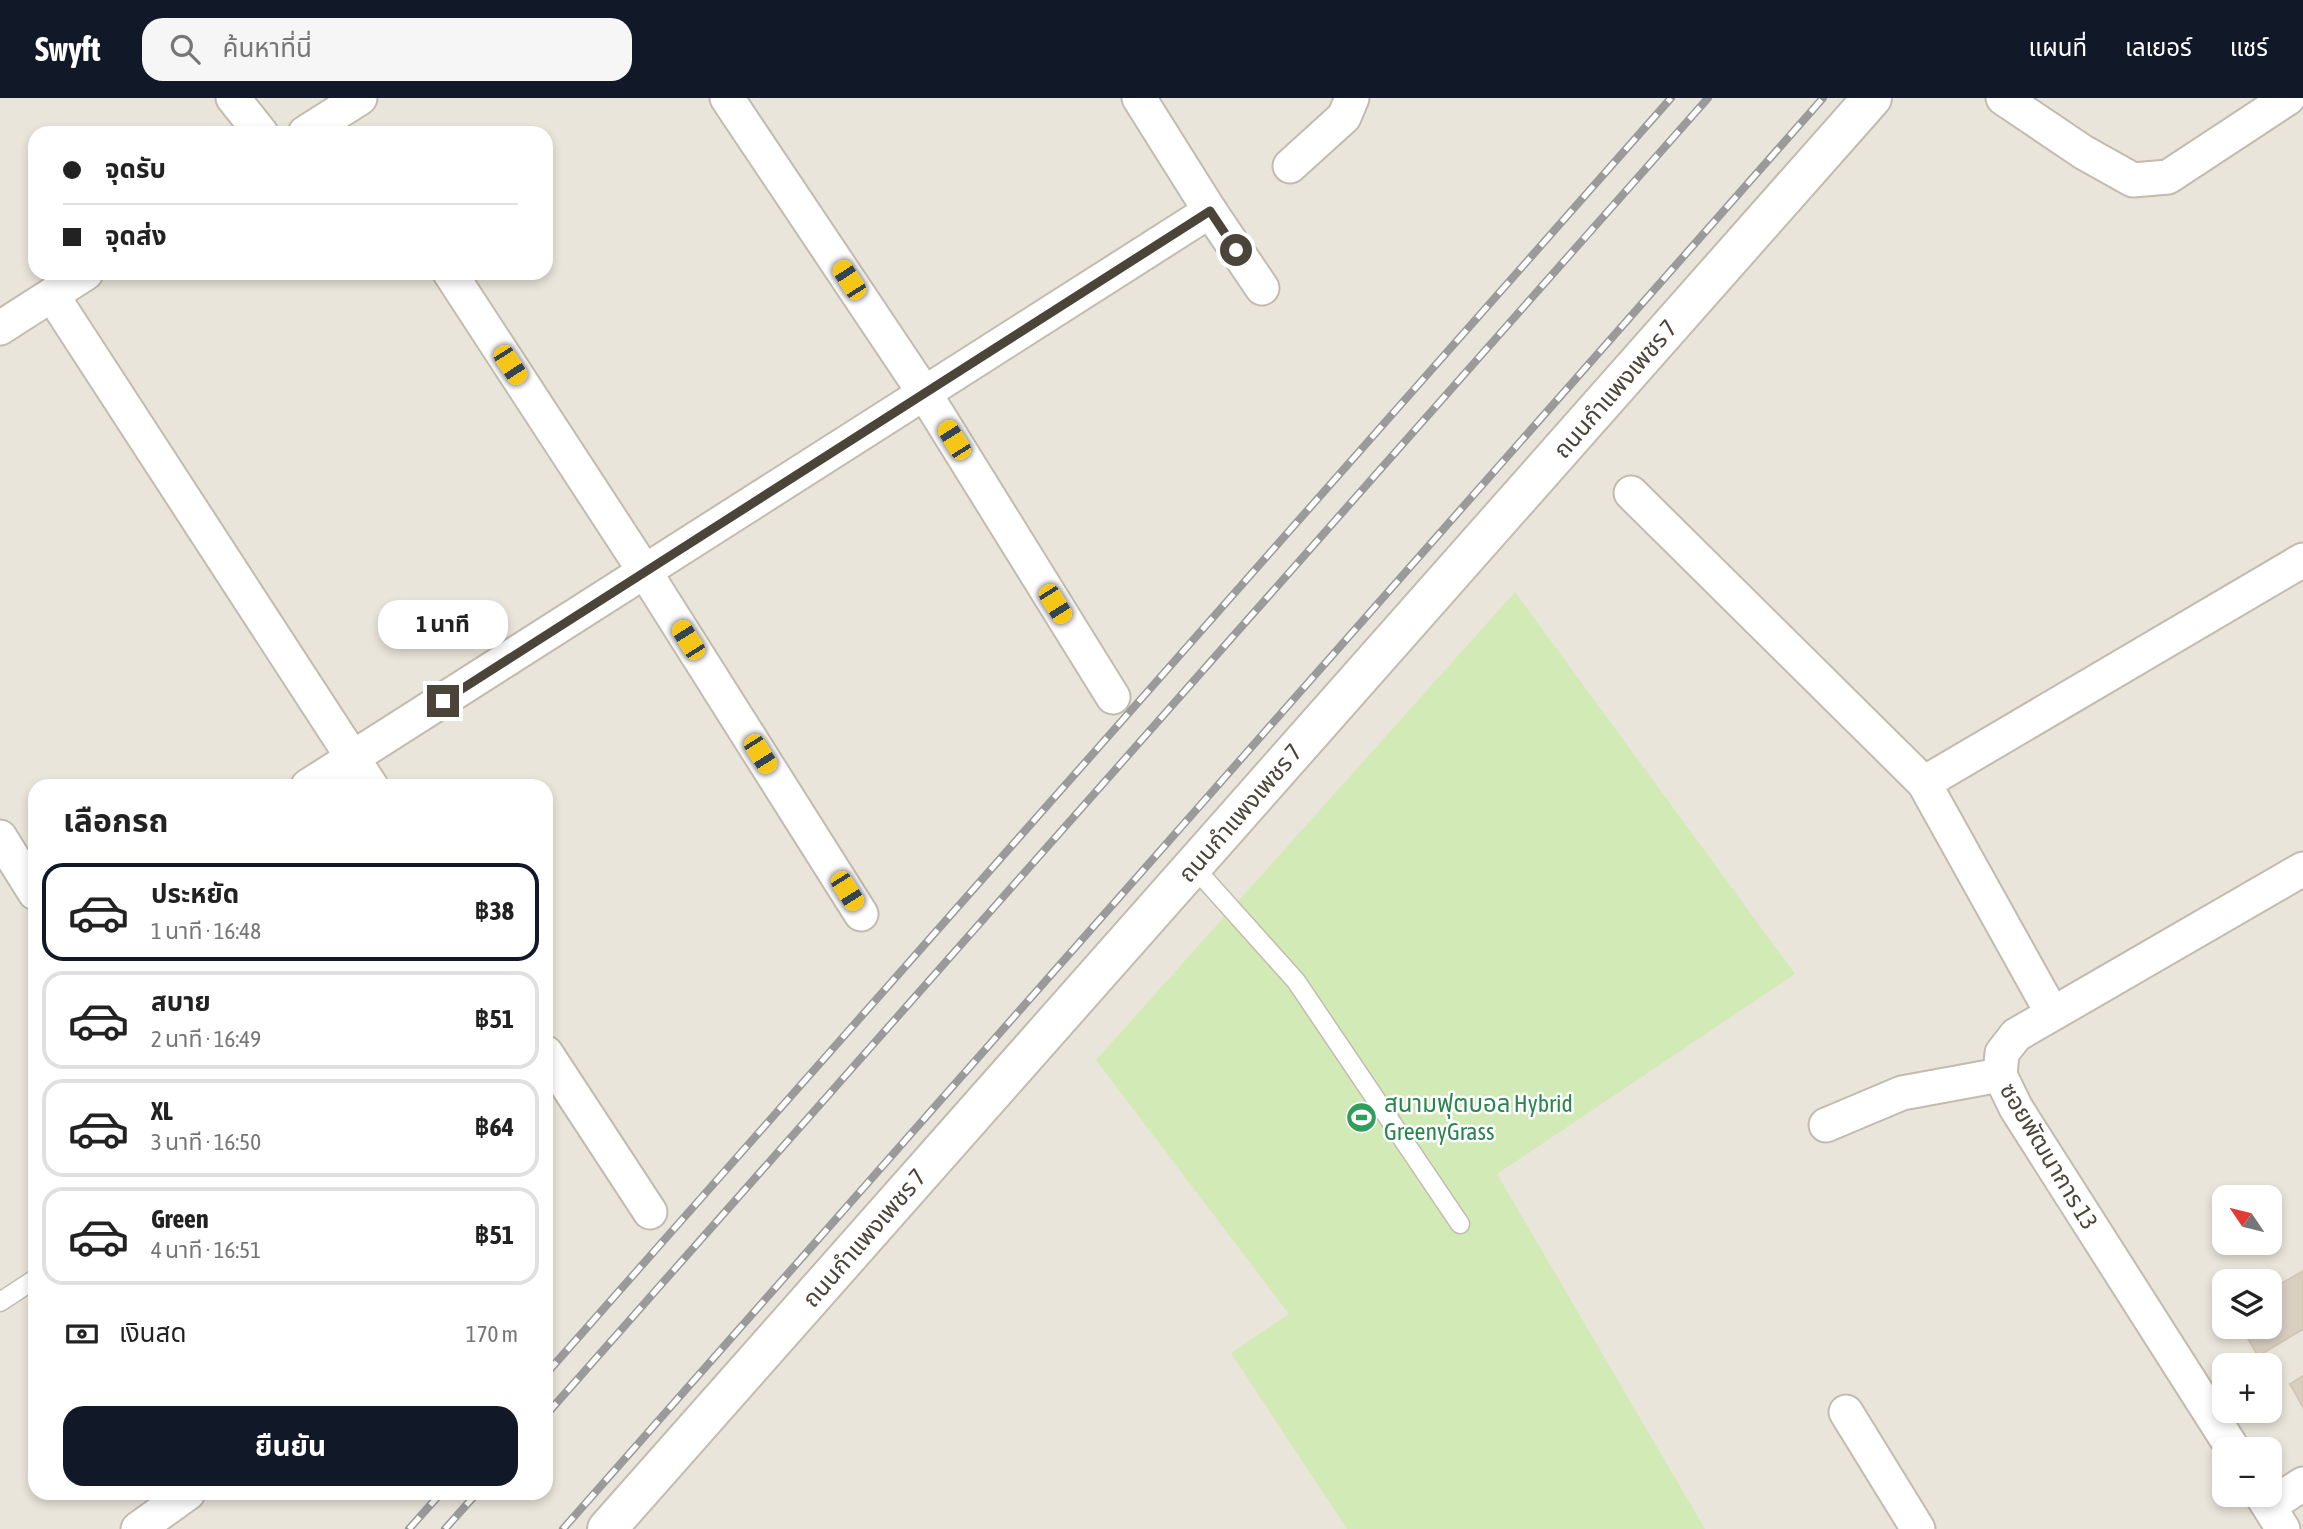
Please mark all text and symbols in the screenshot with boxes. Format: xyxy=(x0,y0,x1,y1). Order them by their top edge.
search box xyxy=(142,18,632,81)
text: Swyft xyxy=(35,30,100,68)
icon: search xyxy=(166,30,204,68)
text: ค้นหาที่นี่ xyxy=(222,33,312,63)
text: แผนที่ xyxy=(2029,34,2087,61)
text: เลเยอร์ xyxy=(2125,34,2192,61)
text: แชร์ xyxy=(2230,34,2268,61)
text: จุดรับ xyxy=(105,154,166,184)
text: จุดส่ง xyxy=(105,221,167,251)
route start xyxy=(1220,234,1252,266)
car xyxy=(829,257,870,303)
street label: ถนนกำแพงเพชร 7 xyxy=(1548,315,1682,463)
car xyxy=(490,342,531,388)
car xyxy=(934,417,975,463)
car xyxy=(1035,581,1076,627)
callout: 1 นาที xyxy=(378,600,508,648)
text: 1 นาที xyxy=(416,611,470,637)
car xyxy=(668,617,709,663)
route end xyxy=(427,685,459,717)
car xyxy=(740,731,781,777)
street label: ถนนกำแพงเพชร 7 xyxy=(1173,739,1307,887)
text: เลือกรถ xyxy=(63,802,168,839)
car xyxy=(827,868,868,914)
text: ประหยัด xyxy=(151,879,239,909)
icon: car xyxy=(67,881,130,944)
text: ฿38 xyxy=(474,896,514,926)
text: 1 นาที · 16:48 xyxy=(151,918,261,944)
text: สบาย xyxy=(151,987,211,1017)
icon: car xyxy=(67,989,130,1052)
text: ฿51 xyxy=(474,1004,514,1034)
text: 2 นาที · 16:49 xyxy=(151,1026,261,1052)
street label: ซอยพัฒนาการ 13 xyxy=(1995,1078,2103,1234)
place label: สนามฟุตบอล Hybrid GreenyGrass xyxy=(1384,1090,1573,1145)
text: XL xyxy=(151,1096,173,1126)
icon: car xyxy=(67,1097,130,1160)
sports icon: สนามฟุตบอล Hybrid GreenyGrass xyxy=(1344,1100,1378,1134)
text: ฿64 xyxy=(474,1112,514,1142)
text: 3 นาที · 16:50 xyxy=(151,1129,261,1155)
street label: ถนนกำแพงเพชร 7 xyxy=(797,1164,931,1312)
north arrow xyxy=(2212,1185,2282,1255)
map controls xyxy=(2212,1185,2282,1507)
text: Green xyxy=(151,1204,209,1234)
icon: car xyxy=(67,1205,130,1268)
text: ฿51 xyxy=(474,1220,514,1250)
text: 4 นาที · 16:51 xyxy=(151,1237,261,1263)
button: layers xyxy=(2212,1269,2282,1339)
icon: cash xyxy=(63,1315,101,1353)
text: เงินสด xyxy=(119,1318,186,1348)
text: 170 m xyxy=(466,1321,518,1347)
button: + xyxy=(2212,1353,2282,1423)
button: ยืนยัน xyxy=(63,1406,518,1486)
button: − xyxy=(2212,1437,2282,1507)

